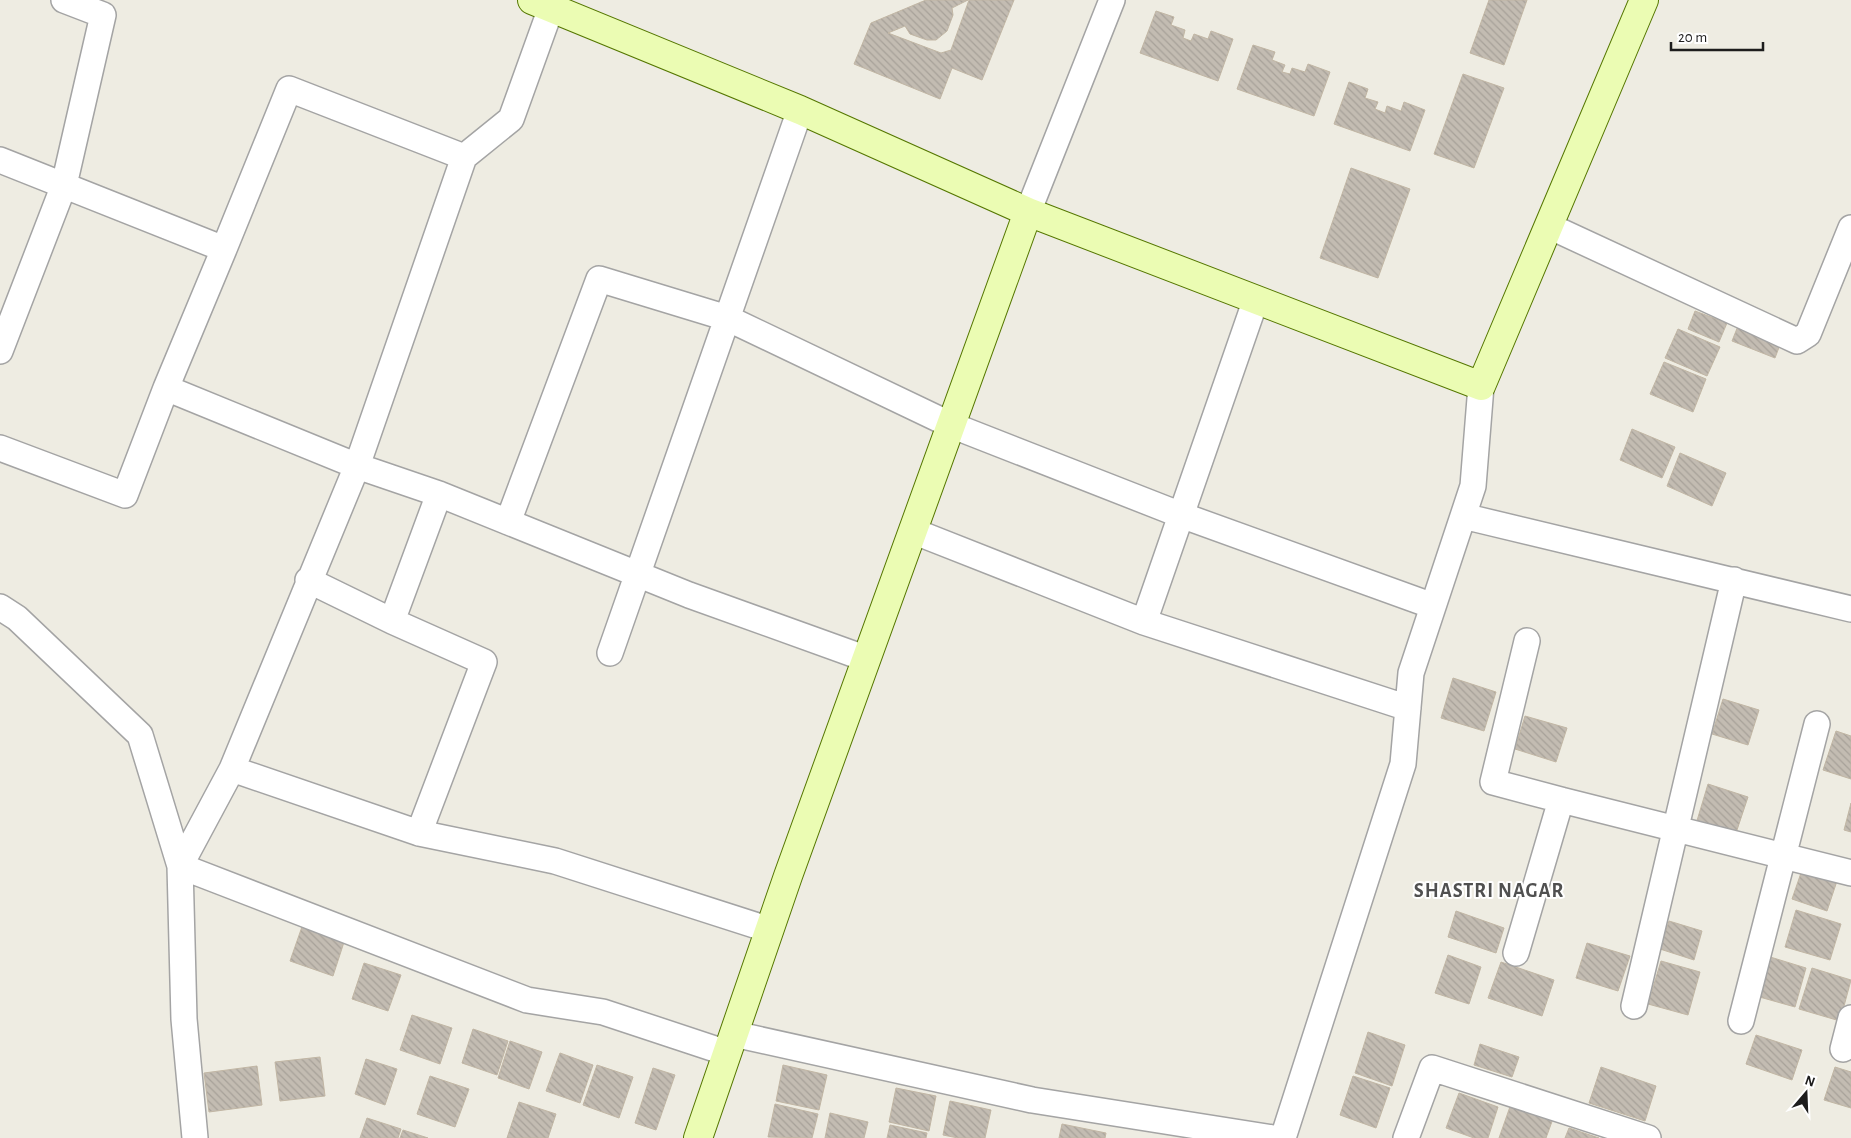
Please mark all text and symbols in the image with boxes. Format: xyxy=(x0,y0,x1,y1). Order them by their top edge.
scale bar xyxy=(1671,20,1764,52)
text: 20 m xyxy=(1678,30,1707,45)
district label: SHASTRI NAGAR xyxy=(1414,881,1564,901)
north arrow xyxy=(1781,1068,1831,1118)
text: N xyxy=(1803,1073,1817,1090)

